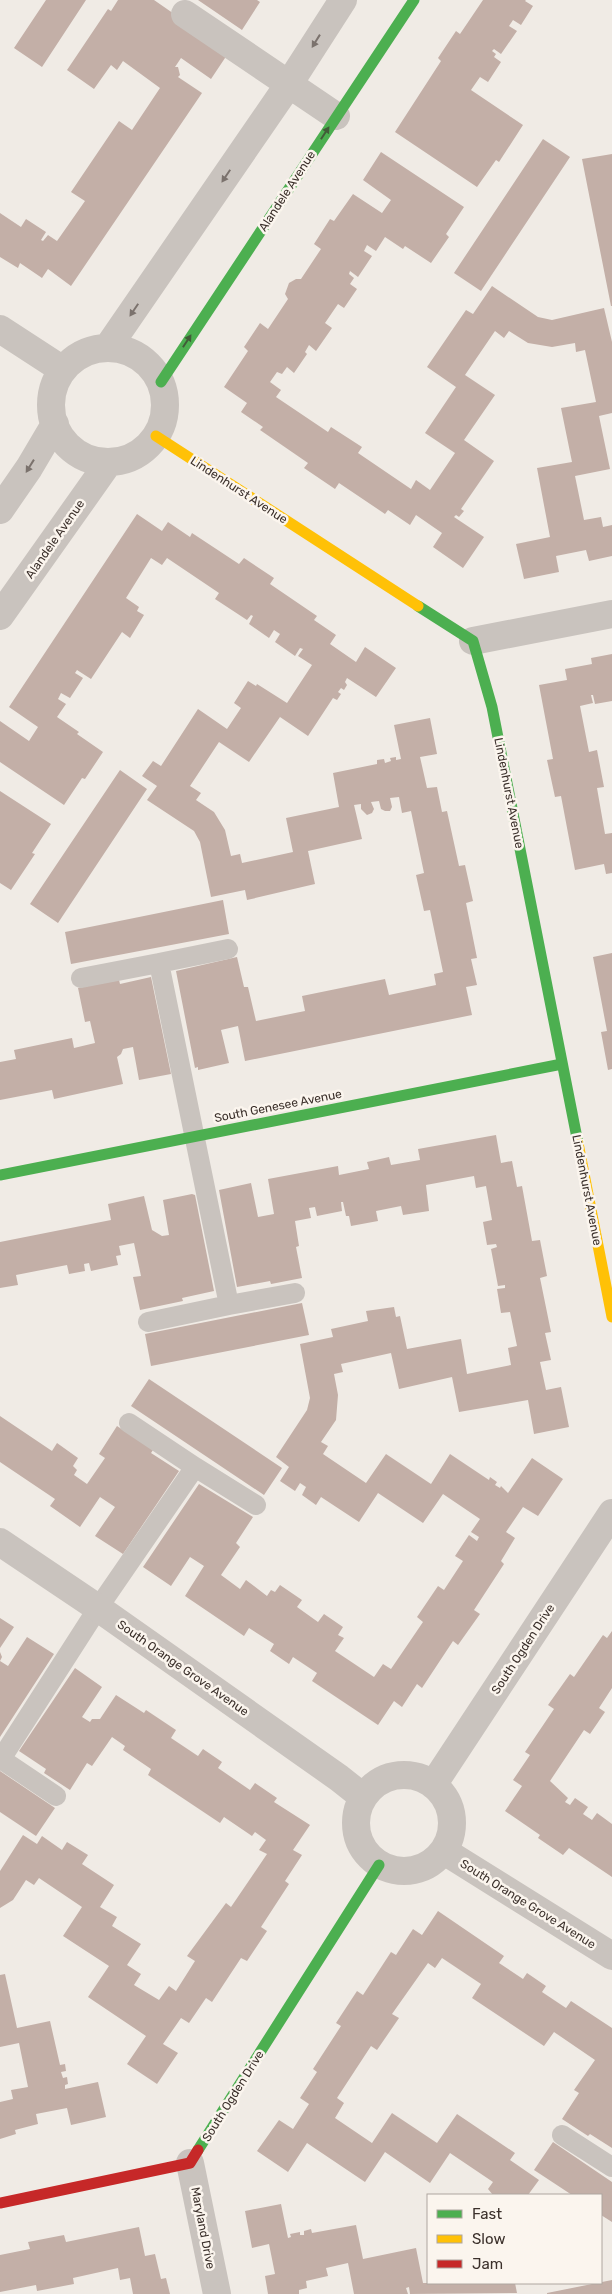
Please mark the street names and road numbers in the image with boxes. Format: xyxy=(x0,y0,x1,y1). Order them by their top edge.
street label: Alandele Avenue xyxy=(256,148,318,234)
street label: Lindenhurst Avenue xyxy=(188,453,290,527)
street label: Alandele Avenue xyxy=(23,497,88,581)
street label: Lindenhurst Avenue xyxy=(491,736,527,850)
street label: South Genesee Avenue xyxy=(213,1087,343,1125)
street label: Lindenhurst Avenue xyxy=(569,1133,605,1247)
street label: South Ogden Drive xyxy=(489,1601,558,1697)
street label: South Orange Grove Avenue xyxy=(115,1617,252,1719)
street label: South Orange Grove Avenue xyxy=(458,1856,598,1952)
street label: South Ogden Drive xyxy=(199,2048,267,2144)
street label: Maryland Drive xyxy=(188,2186,218,2270)

